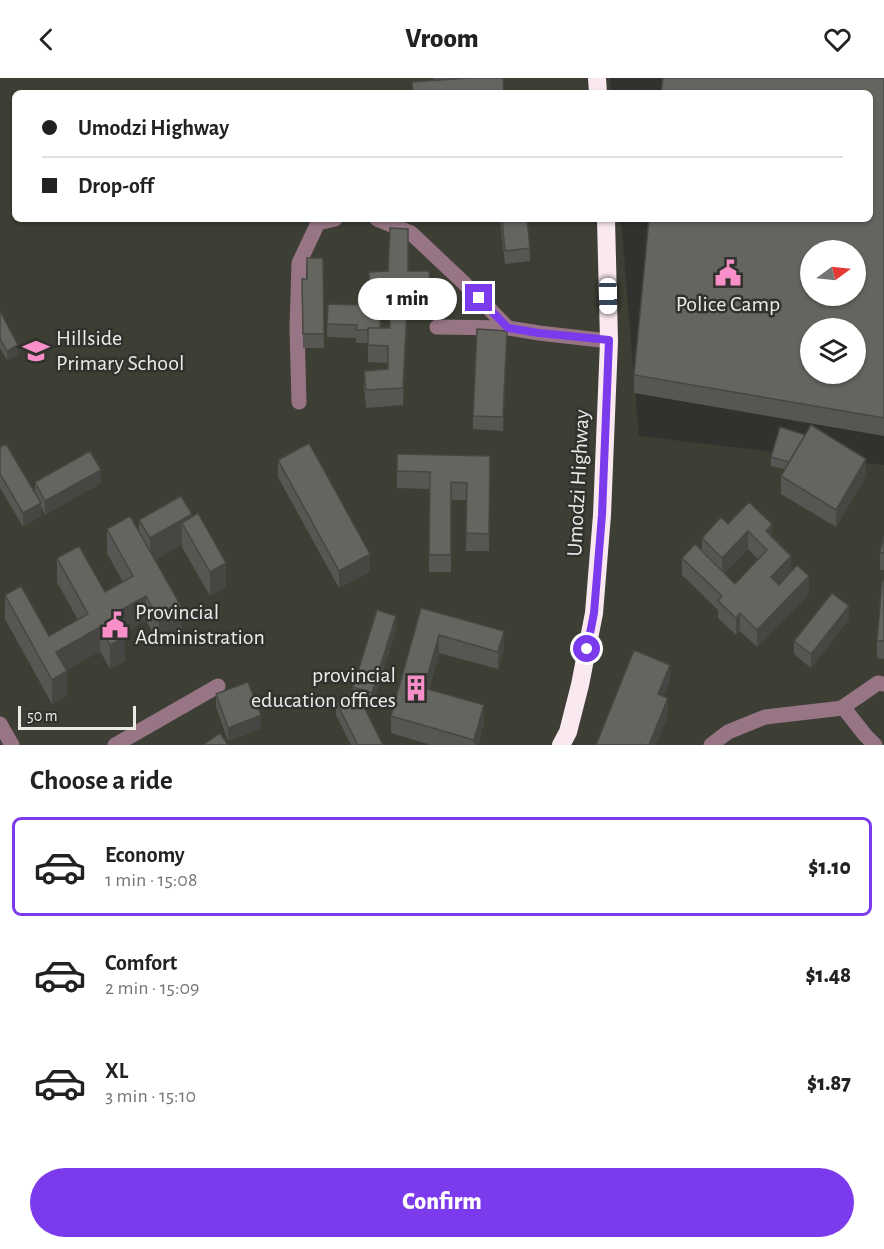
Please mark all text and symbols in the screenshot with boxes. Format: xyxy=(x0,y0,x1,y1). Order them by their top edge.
icon: back xyxy=(30,23,63,56)
icon: heart xyxy=(821,23,854,56)
text: Vroom xyxy=(405,25,479,52)
text: Umodzi Highway xyxy=(78,117,229,139)
text: Drop-off xyxy=(78,175,154,197)
north arrow xyxy=(800,240,866,306)
map controls xyxy=(800,240,866,384)
public building icon: Police Camp xyxy=(713,258,743,288)
callout: 1 min xyxy=(359,277,458,319)
car xyxy=(599,278,617,314)
route end xyxy=(465,284,492,311)
text: 1 min xyxy=(386,289,429,309)
place label: Police Camp xyxy=(676,293,780,315)
button: layers xyxy=(800,318,866,384)
place label: Hillside Primary School xyxy=(56,327,184,374)
school or university icon: Hillside Primary School xyxy=(21,336,51,366)
street label: Umodzi Highway xyxy=(563,408,593,557)
place label: Provincial Administration xyxy=(135,601,265,648)
public building icon: Provincial Administration xyxy=(100,610,130,640)
route start xyxy=(573,635,600,662)
place label: provincial education offices xyxy=(251,664,396,711)
building icon: provincial education offices xyxy=(401,673,431,703)
scale bar xyxy=(18,703,136,730)
text: 50 m xyxy=(27,708,58,724)
text: Choose a ride xyxy=(30,767,173,794)
icon: car xyxy=(33,840,87,894)
text: Economy xyxy=(105,844,185,866)
text: $1.10 xyxy=(808,856,851,878)
text: 1 min · 15:08 xyxy=(105,870,197,890)
icon: car xyxy=(33,948,87,1002)
text: Comfort xyxy=(105,952,177,974)
text: $1.48 xyxy=(805,964,851,986)
text: 2 min · 15:09 xyxy=(105,978,200,998)
icon: car xyxy=(33,1056,87,1110)
text: XL xyxy=(105,1060,128,1082)
text: $1.87 xyxy=(807,1072,851,1094)
text: 3 min · 15:10 xyxy=(105,1086,196,1106)
button: Confirm xyxy=(30,1168,854,1237)

